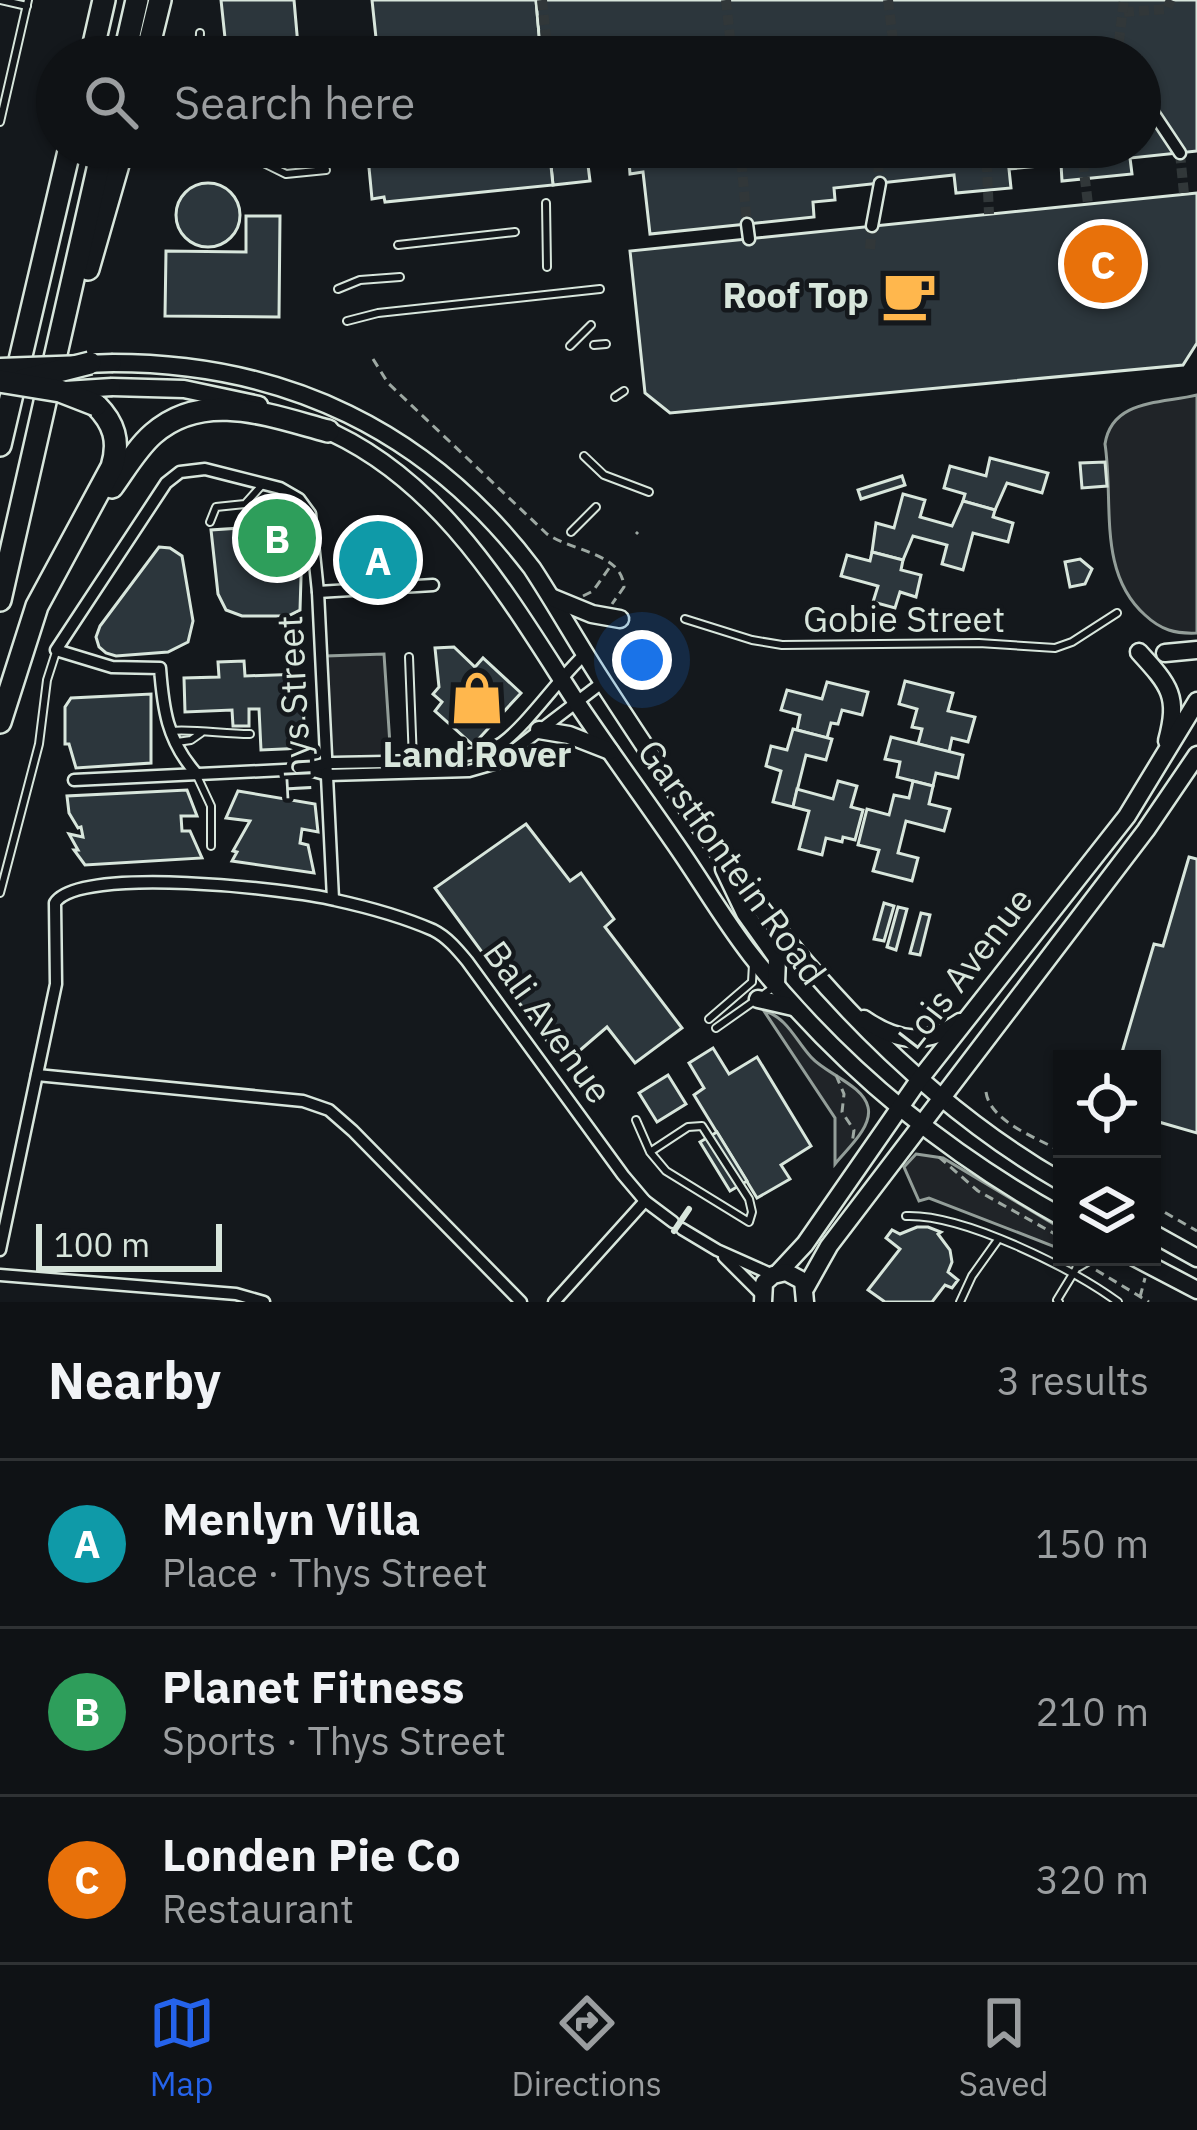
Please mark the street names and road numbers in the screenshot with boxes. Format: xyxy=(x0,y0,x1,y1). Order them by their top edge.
street label: Gobie Street xyxy=(803,595,1005,642)
street label: Thys Street xyxy=(265,614,322,800)
street label: Garstfontein Road xyxy=(628,730,837,994)
street label: Lois Avenue xyxy=(887,877,1043,1058)
street label: Bali Avenue xyxy=(473,931,623,1112)

